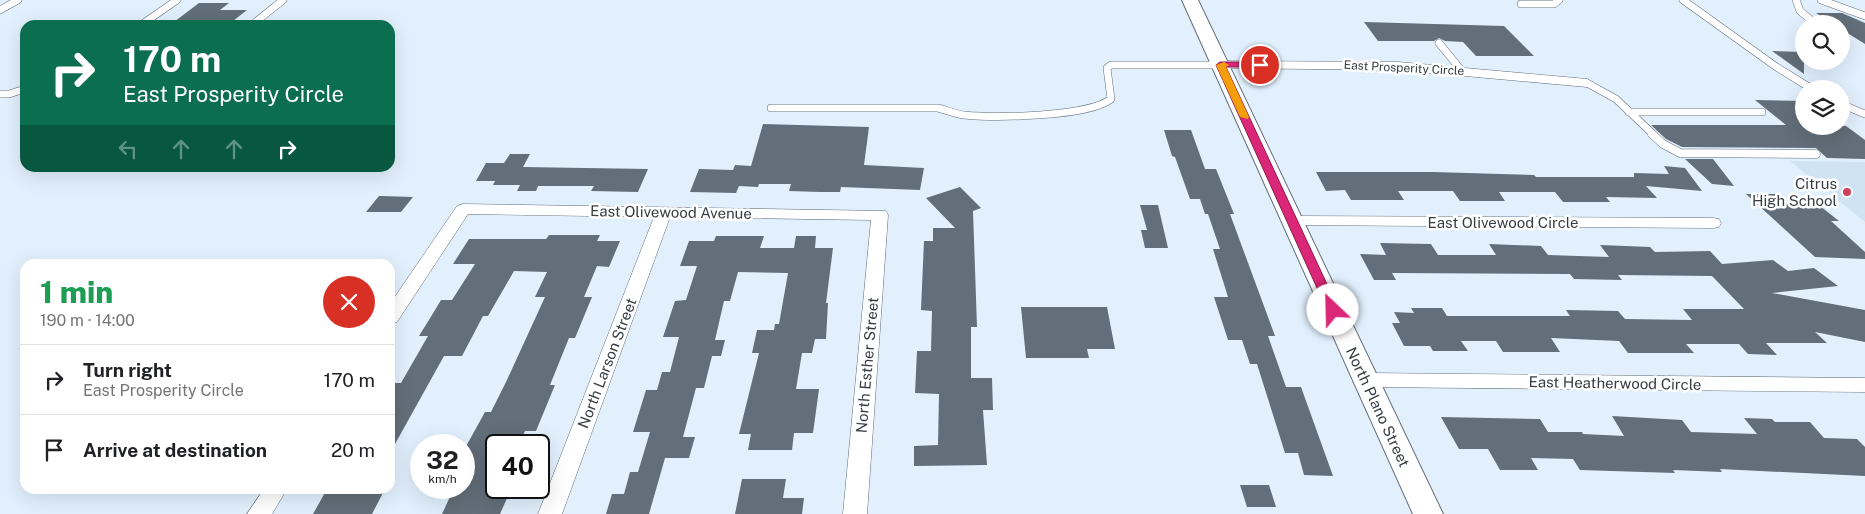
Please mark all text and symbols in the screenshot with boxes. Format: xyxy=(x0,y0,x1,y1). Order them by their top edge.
map controls xyxy=(1795,15,1850,135)
button: search xyxy=(1795,15,1850,70)
text: 170 m xyxy=(123,39,221,80)
icon: right xyxy=(40,40,105,105)
pin xyxy=(1239,44,1281,86)
icon: arrive xyxy=(1246,51,1274,79)
street label: East Prosperity Circle xyxy=(1343,58,1465,78)
button: layers xyxy=(1795,80,1850,135)
text: East Prosperity Circle xyxy=(123,81,344,107)
icon: left xyxy=(114,135,142,163)
icon: ahead xyxy=(167,135,195,163)
icon: ahead xyxy=(220,135,248,163)
icon: right xyxy=(273,135,301,163)
place label: Citrus High School xyxy=(1752,175,1837,209)
marker: Citrus High School xyxy=(1841,186,1853,198)
street label: East Olivewood Avenue xyxy=(590,202,752,222)
street label: East Olivewood Circle xyxy=(1428,214,1578,231)
text: 1 min xyxy=(40,274,113,310)
button: close xyxy=(323,276,375,328)
position arrow xyxy=(1306,283,1358,335)
street label: North Larson Street xyxy=(574,295,640,431)
street label: North Esther Street xyxy=(853,296,881,434)
text: 190 m · 14:00 xyxy=(40,311,135,330)
street label: North Plano Street xyxy=(1343,344,1413,470)
text: Turn right xyxy=(83,359,172,381)
icon: right xyxy=(40,366,68,394)
text: 170 m xyxy=(324,369,375,391)
street label: East Heatherwood Circle xyxy=(1528,373,1702,393)
text: East Prosperity Circle xyxy=(83,381,244,400)
speed limit sign: 40 xyxy=(485,434,550,499)
icon: arrive xyxy=(40,436,68,464)
text: Arrive at destination xyxy=(83,439,267,461)
text: 20 m xyxy=(331,439,375,461)
text: 32 xyxy=(426,445,459,475)
text: km/h xyxy=(428,472,457,486)

